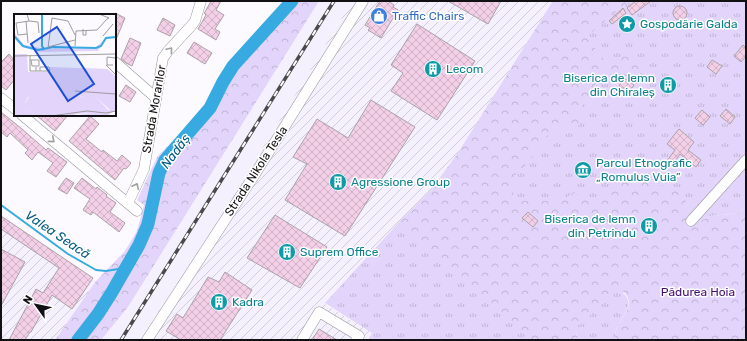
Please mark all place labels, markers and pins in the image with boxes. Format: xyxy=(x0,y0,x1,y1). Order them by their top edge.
shop icon: Traffic Chairs xyxy=(369,6,389,26)
place label: Traffic Chairs xyxy=(392,9,464,23)
place icon: Gospodărie Galda xyxy=(617,14,637,34)
place label: Gospodărie Galda xyxy=(640,17,738,31)
building icon: Lecom xyxy=(423,59,443,79)
place label: Lecom xyxy=(446,62,484,76)
place label: Biserica de lemn din Chiraleș xyxy=(563,71,655,99)
building icon: Biserica de lemn din Chiraleș xyxy=(658,75,678,95)
place label: Parcul Etnografic „Romulus Vuia” xyxy=(596,156,692,184)
museum icon: Parcul Etnografic „Romulus Vuia” xyxy=(573,160,593,180)
building icon: Agressione Group xyxy=(328,172,348,192)
place label: Agressione Group xyxy=(351,175,450,189)
place label: Biserica de lemn din Petrindu xyxy=(544,212,636,240)
building icon: Biserica de lemn din Petrindu xyxy=(639,216,659,236)
building icon: Suprem Office xyxy=(277,242,297,262)
place label: Suprem Office xyxy=(300,245,379,259)
building icon: Kadra xyxy=(209,292,229,312)
place label: Kadra xyxy=(232,295,264,309)

